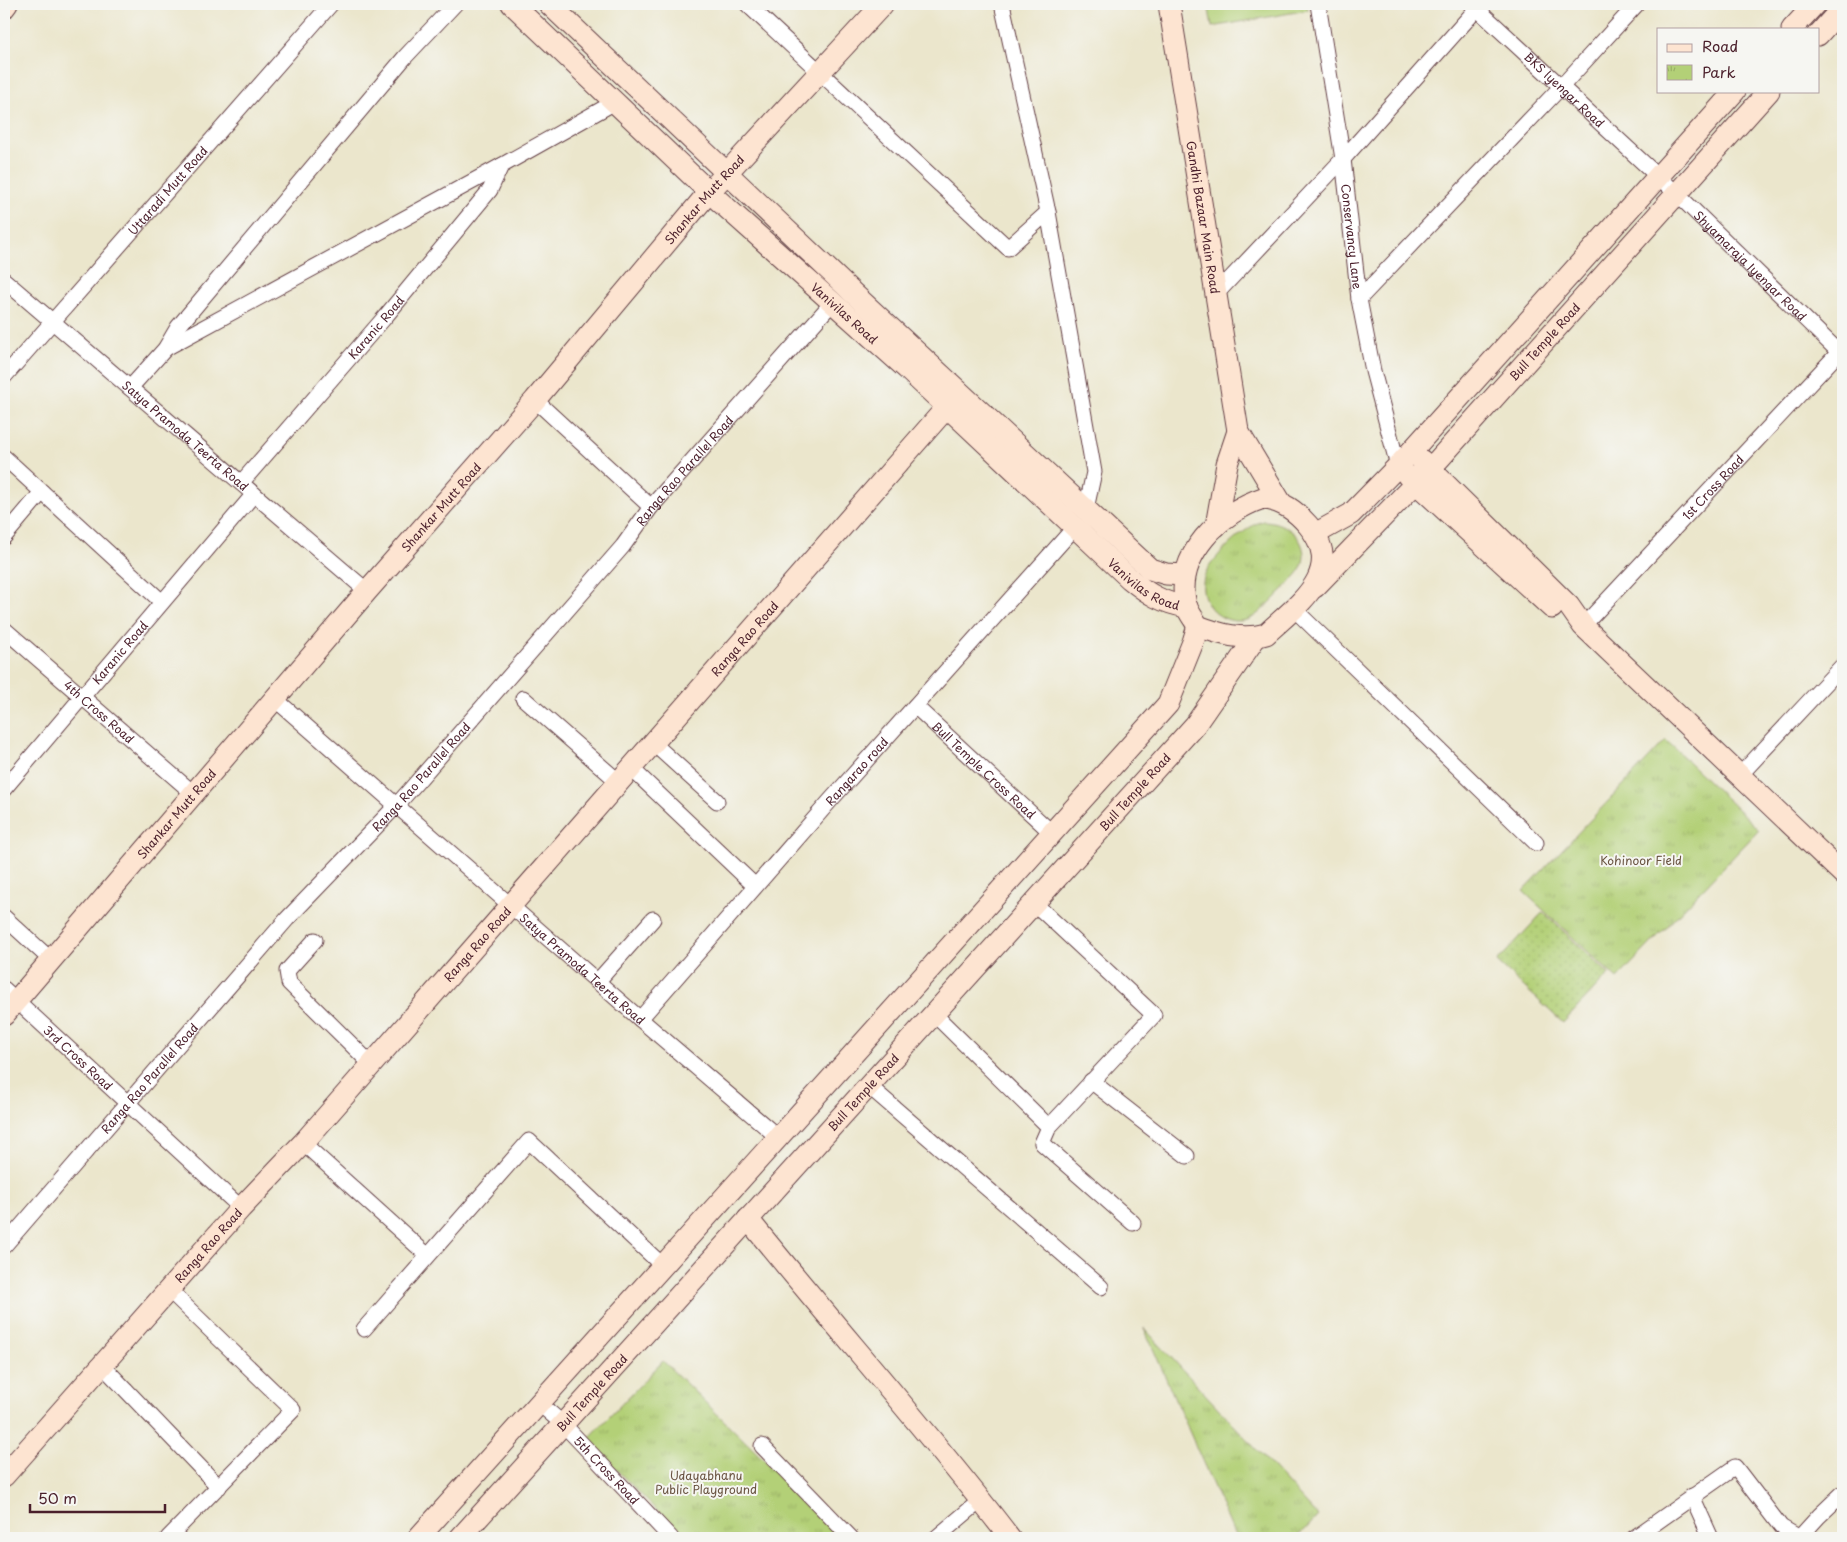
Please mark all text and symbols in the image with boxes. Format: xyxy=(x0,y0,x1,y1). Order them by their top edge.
legend xyxy=(1657,28,1820,92)
text: Road xyxy=(1702,34,1738,57)
street label: BKS Iyengar Road xyxy=(1520,48,1609,131)
text: Park xyxy=(1702,60,1736,83)
street label: Gandhi Bazaar Main Road xyxy=(1182,140,1225,295)
street label: Uttaradi Mutt Road xyxy=(123,142,212,239)
street label: Shankar Mutt Road xyxy=(660,151,748,248)
street label: Conservancy Lane xyxy=(1337,183,1367,290)
street label: Shyamaraja Iyengar Road xyxy=(1690,206,1811,325)
street label: Vanivilas Road xyxy=(807,278,882,348)
street label: Karanic Road xyxy=(344,292,408,363)
street label: Bull Temple Road xyxy=(1505,299,1584,384)
street label: Satya Pramoda Teerta Road xyxy=(118,376,253,495)
street label: Ranga Rao Parallel Road xyxy=(631,411,737,529)
street label: 1st Cross Road xyxy=(1678,451,1748,524)
street label: Shankar Mutt Road xyxy=(397,458,485,556)
street label: Vanivilas Road xyxy=(1104,554,1182,614)
street label: Ranga Rao Road xyxy=(707,597,782,680)
street label: Karanic Road xyxy=(88,617,152,688)
street label: 4th Cross Road xyxy=(60,676,138,747)
street label: Bull Temple Cross Road xyxy=(928,717,1040,823)
street label: Ranga Rao Parallel Road xyxy=(367,718,474,835)
street label: Rangarao road xyxy=(821,733,892,810)
street label: Bull Temple Road xyxy=(1095,749,1175,835)
street label: Shankar Mutt Road xyxy=(133,765,220,863)
park label: Kohinoor Field xyxy=(1600,851,1682,869)
street label: Ranga Rao Road xyxy=(439,902,515,986)
street label: Satya Pramoda Teerta Road xyxy=(516,909,649,1029)
street label: Ranga Rao Parallel Road xyxy=(96,1019,202,1137)
street label: 3rd Cross Road xyxy=(40,1021,117,1094)
street label: Bull Temple Road xyxy=(823,1049,903,1135)
street label: Ranga Rao Road xyxy=(170,1204,246,1287)
street label: Bull Temple Road xyxy=(552,1350,631,1435)
street label: 5th Cross Road xyxy=(570,1432,644,1508)
park label: Udayabhanu Public Playground xyxy=(655,1466,757,1498)
scale bar xyxy=(30,1482,165,1514)
text: 50 m xyxy=(38,1486,77,1509)

